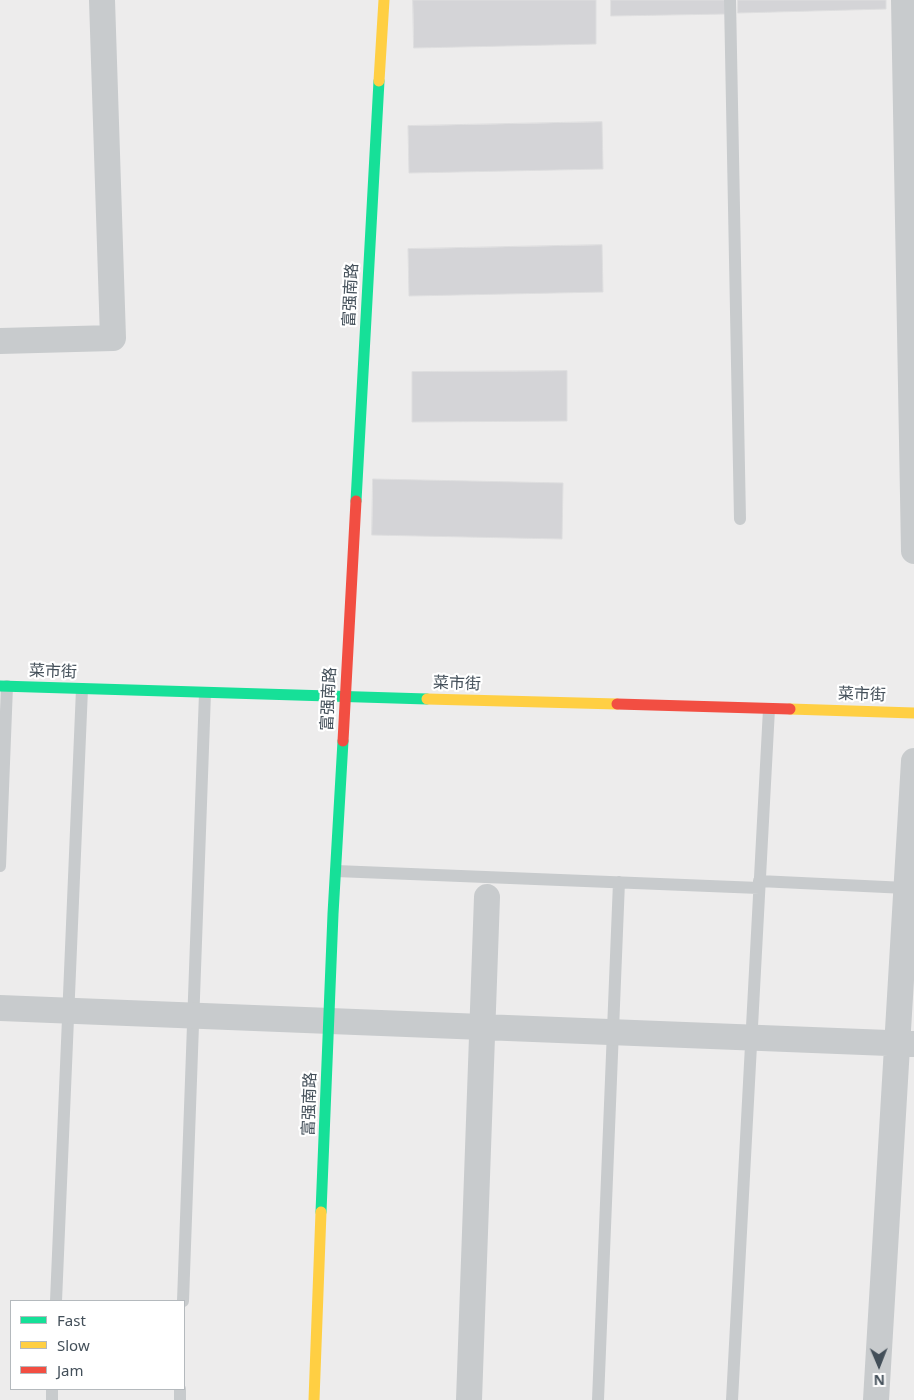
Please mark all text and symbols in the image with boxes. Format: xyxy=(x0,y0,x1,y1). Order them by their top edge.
street label: 富强南路 xyxy=(340,263,362,327)
street label: 菜市街 xyxy=(29,662,77,682)
street label: 富强南路 xyxy=(318,667,340,731)
street label: 菜市街 xyxy=(433,674,481,694)
street label: 菜市街 xyxy=(838,685,886,705)
street label: 富强南路 xyxy=(299,1072,321,1136)
legend xyxy=(10,1300,185,1390)
text: Fast xyxy=(57,1310,86,1330)
text: Slow xyxy=(57,1335,90,1355)
north arrow xyxy=(854,1340,904,1390)
text: Jam xyxy=(57,1360,84,1380)
text: N xyxy=(873,1371,885,1390)

